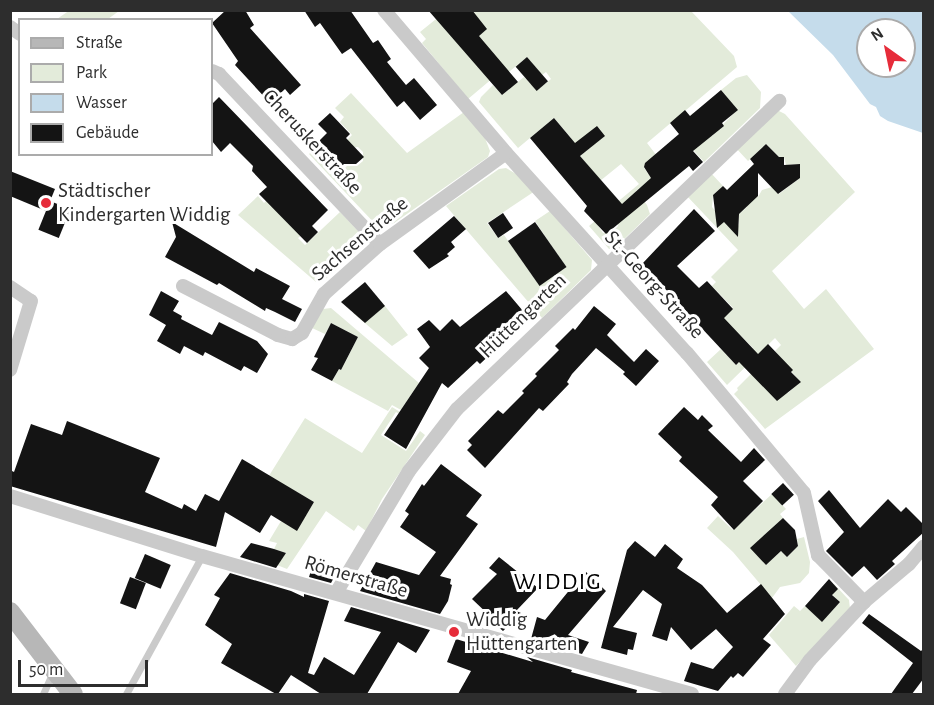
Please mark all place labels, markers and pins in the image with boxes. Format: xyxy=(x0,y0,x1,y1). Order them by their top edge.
place label: Städtischer Kindergarten Widdig xyxy=(58,178,230,228)
marker: Städtischer Kindergarten Widdig xyxy=(39,196,53,210)
place label: Widdig Hüttengarten xyxy=(466,607,578,657)
marker: Widdig Hüttengarten xyxy=(447,625,461,639)

